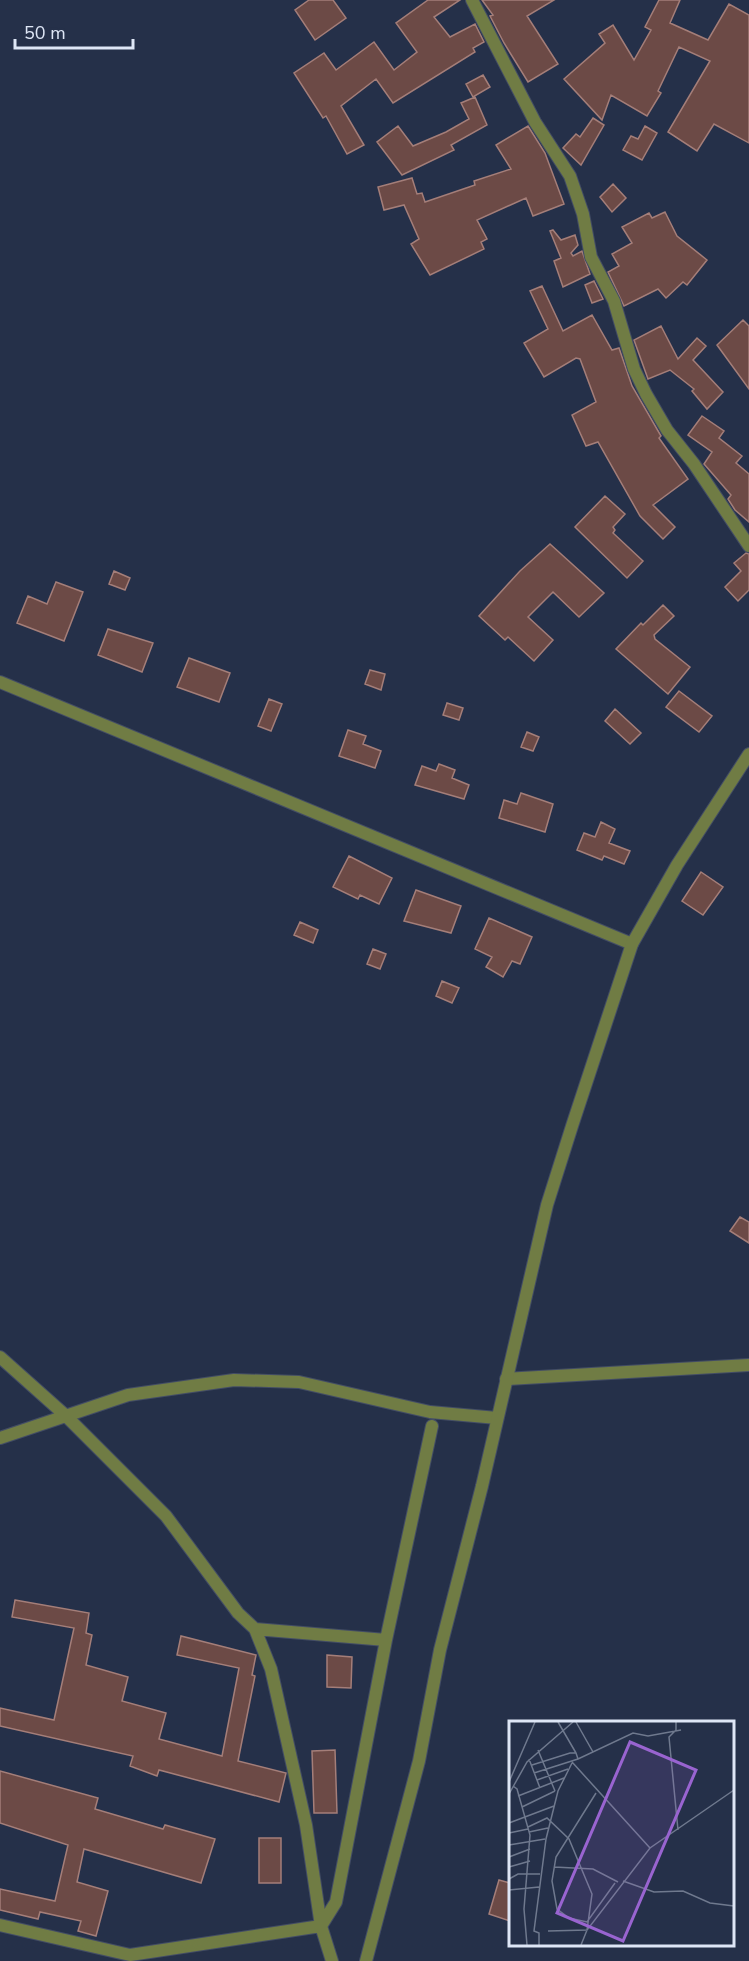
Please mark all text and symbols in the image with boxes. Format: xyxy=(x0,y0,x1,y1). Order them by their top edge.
scale bar xyxy=(15,12,134,50)
text: 50 m xyxy=(24,21,66,45)
inset map xyxy=(509,1721,734,1946)

